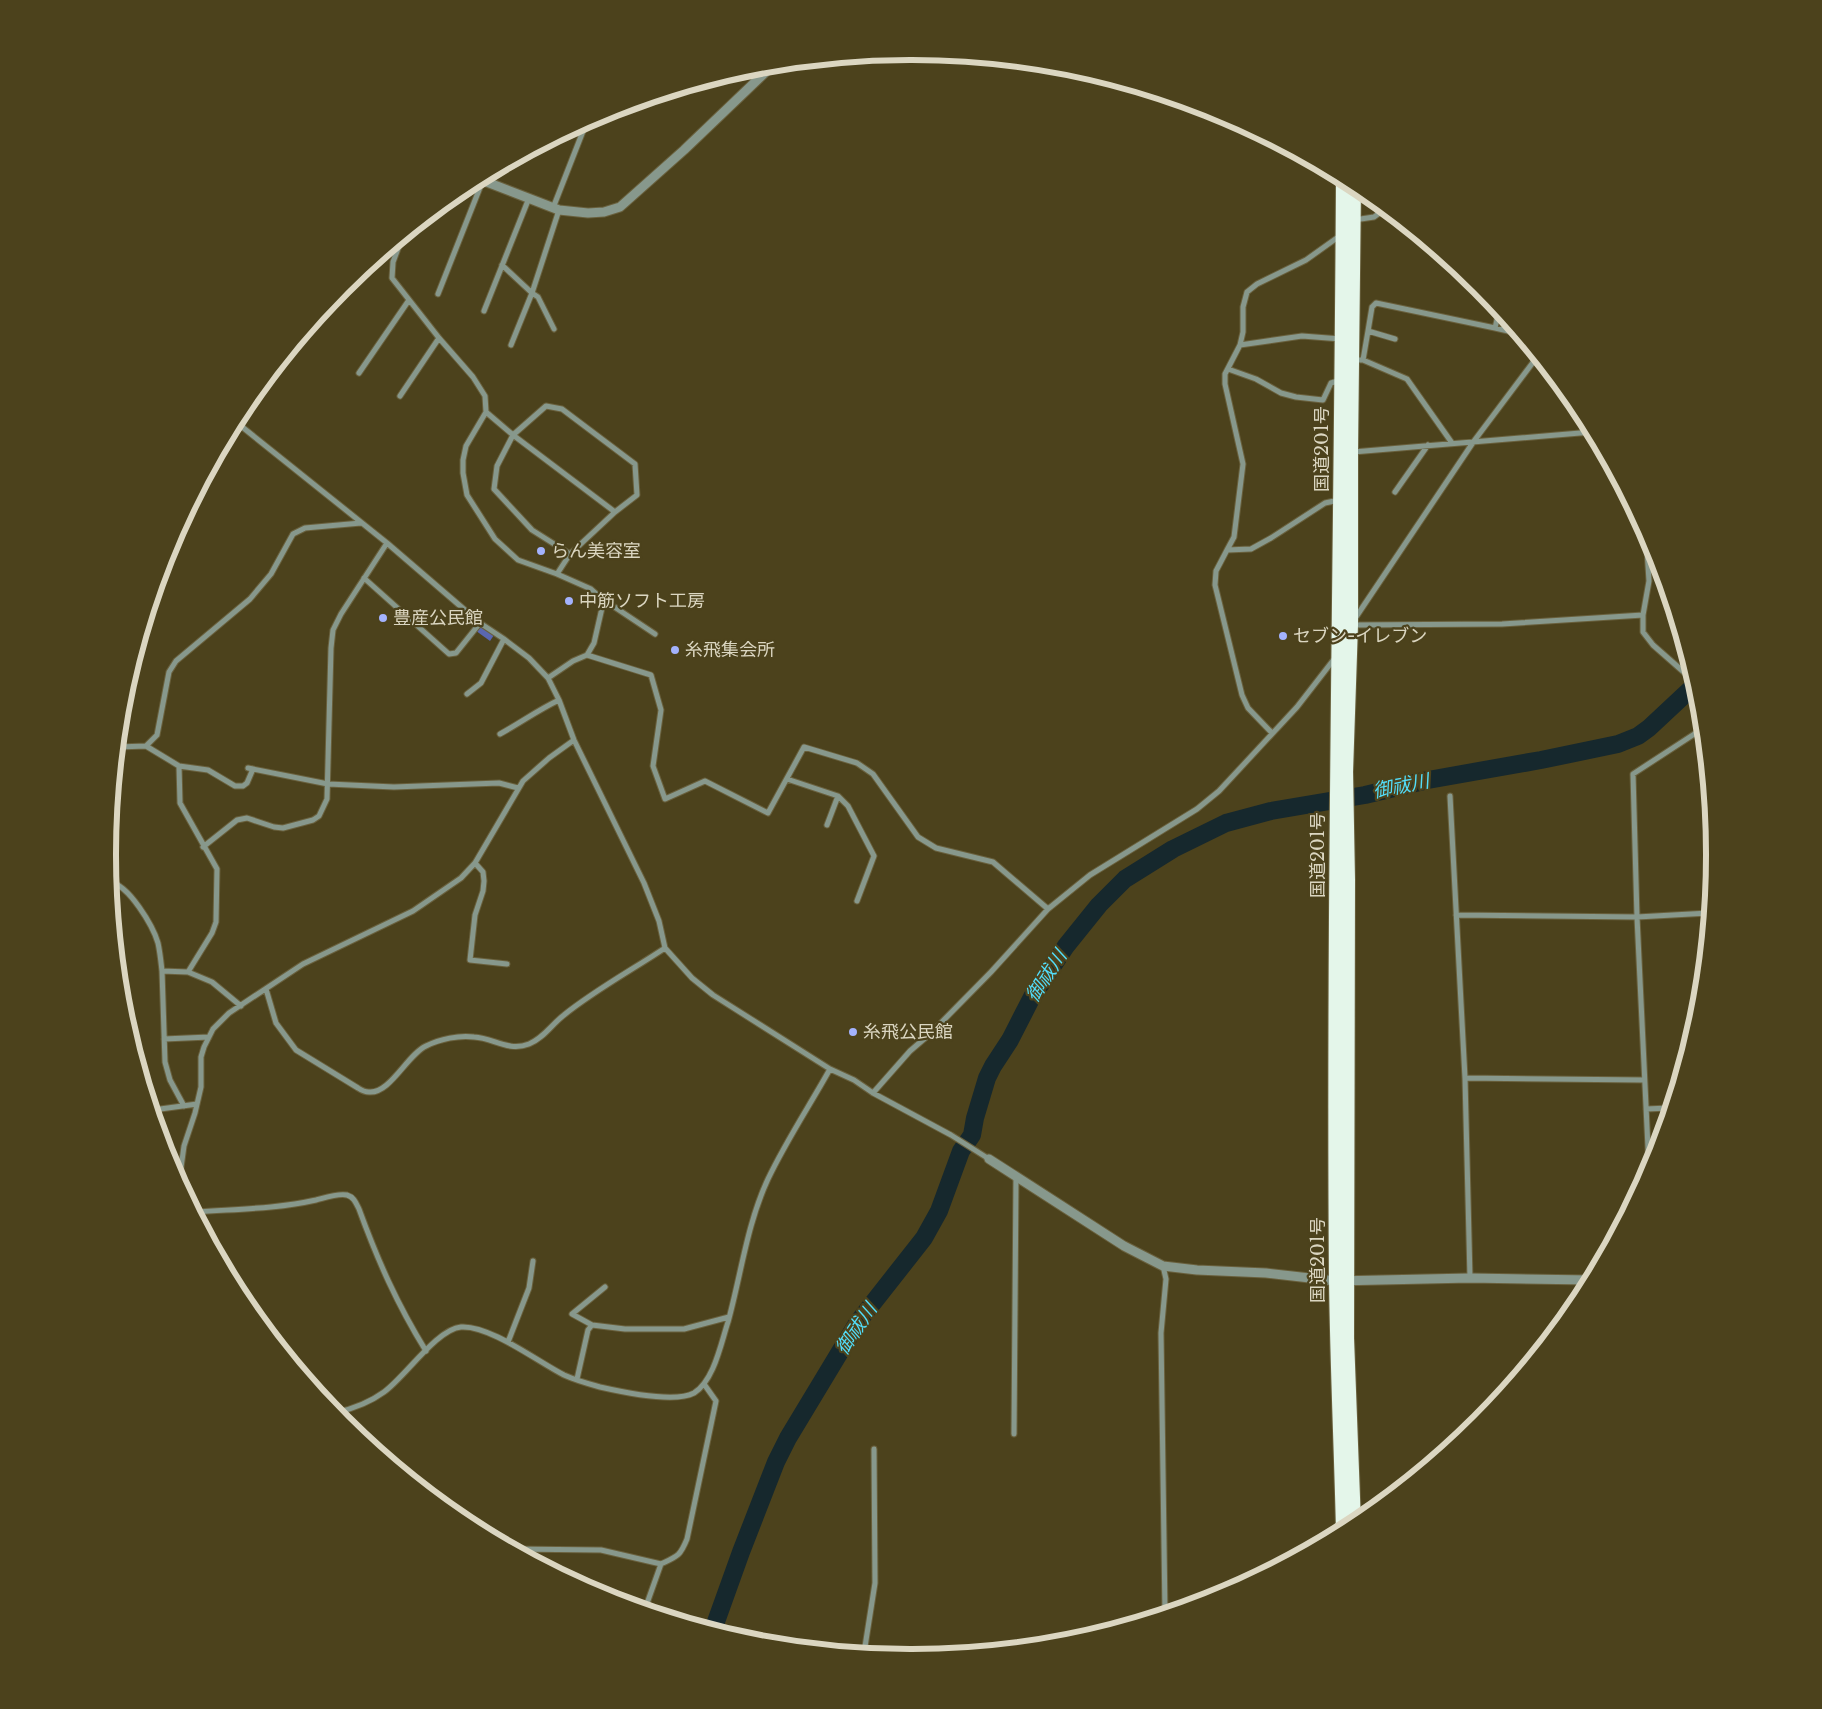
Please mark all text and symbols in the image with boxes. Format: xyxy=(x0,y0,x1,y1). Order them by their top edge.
street label: 国道201号 xyxy=(1311,406,1333,492)
place label: らん美容室 xyxy=(551,540,641,562)
marker: らん美容室 xyxy=(535,545,547,557)
place label: 中筋ソフト工房 xyxy=(579,590,705,612)
marker: 中筋ソフト工房 xyxy=(563,595,575,607)
place label: 豊産公民館 xyxy=(393,607,483,629)
marker: 豊産公民館 xyxy=(377,612,389,624)
place label: セブン-イレブン xyxy=(1293,625,1427,647)
marker: セブン-イレブン xyxy=(1277,630,1289,642)
place label: 糸飛集会所 xyxy=(685,639,775,661)
marker: 糸飛集会所 xyxy=(669,644,681,656)
water label: 御祓川 xyxy=(1371,769,1433,803)
street label: 国道201号 xyxy=(1307,812,1329,898)
water label: 御祓川 xyxy=(1021,944,1072,1006)
place label: 糸飛公民館 xyxy=(863,1021,953,1043)
marker: 糸飛公民館 xyxy=(847,1026,859,1038)
street label: 国道201号 xyxy=(1307,1217,1329,1303)
water label: 御祓川 xyxy=(831,1297,883,1359)

